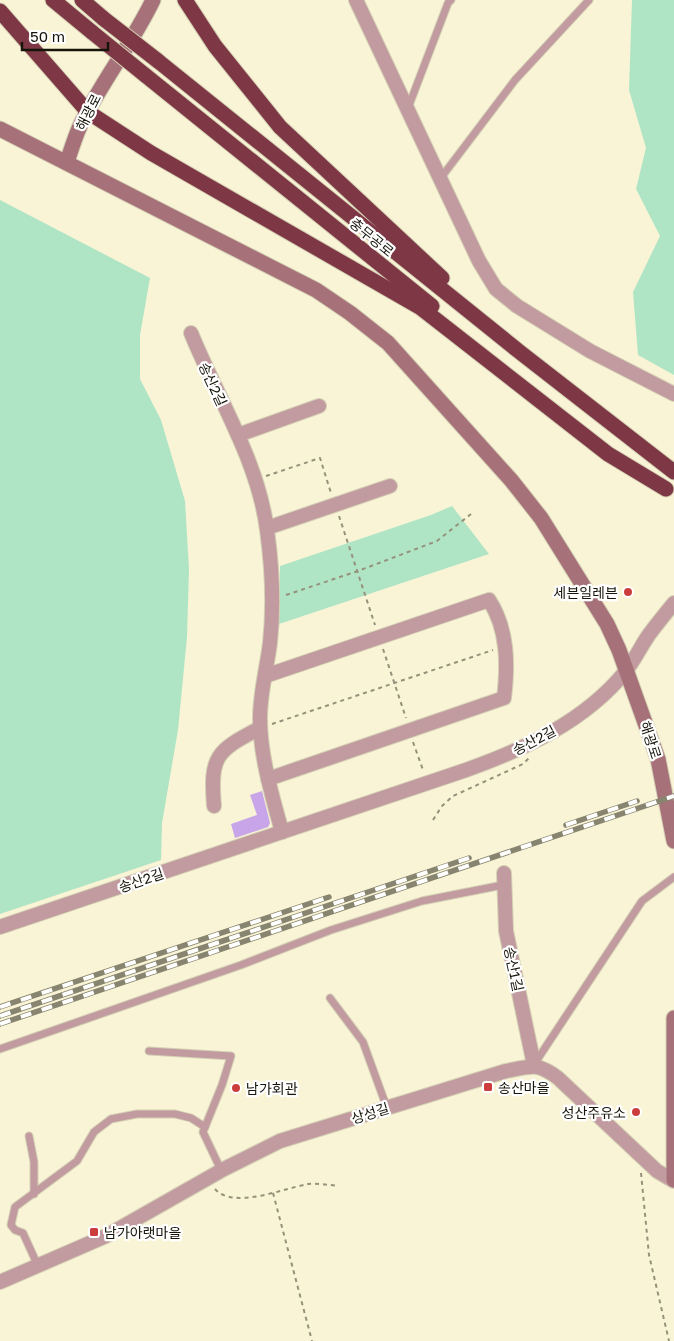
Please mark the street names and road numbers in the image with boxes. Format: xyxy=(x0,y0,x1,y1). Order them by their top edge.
street label: 해광로 xyxy=(72,91,104,133)
street label: 충무공로 xyxy=(347,214,397,260)
street label: 송산2길 xyxy=(195,359,231,409)
street label: 해광로 xyxy=(637,719,665,761)
street label: 송산2길 xyxy=(509,722,559,758)
street label: 송산2길 xyxy=(116,864,166,896)
street label: 송산1길 xyxy=(501,945,527,993)
street label: 상성길 xyxy=(349,1099,391,1127)

